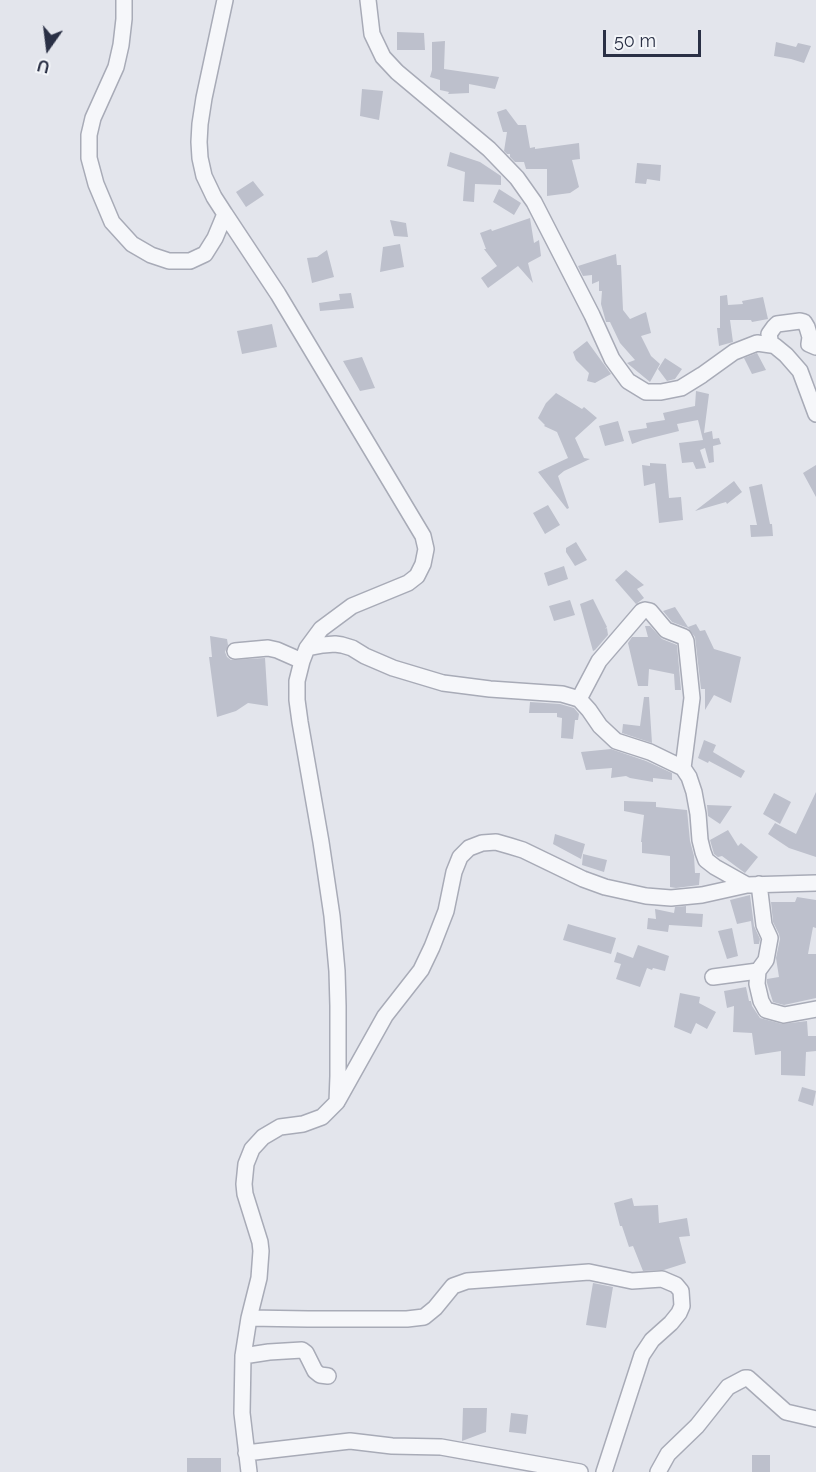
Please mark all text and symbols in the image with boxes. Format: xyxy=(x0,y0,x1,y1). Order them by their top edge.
north arrow xyxy=(18,18,78,78)
scale bar xyxy=(606,18,704,56)
text: 50 m xyxy=(614,30,656,51)
text: U xyxy=(35,55,52,77)

